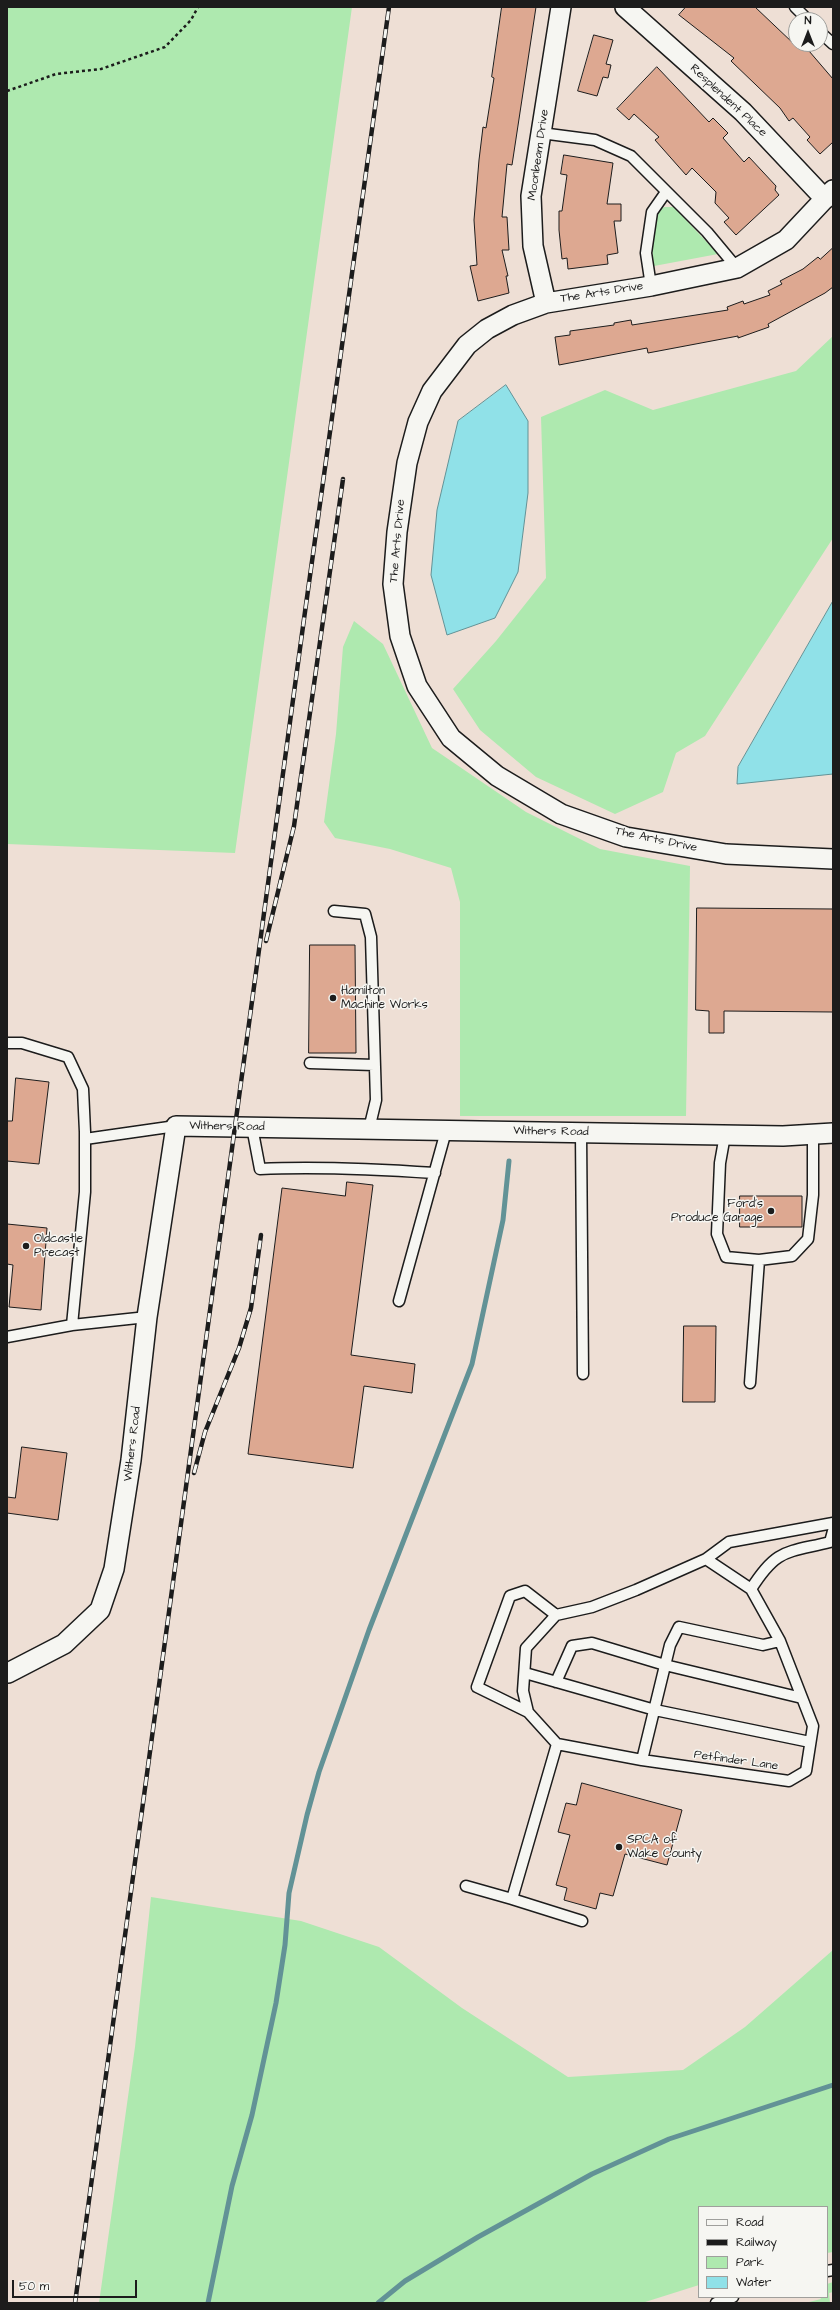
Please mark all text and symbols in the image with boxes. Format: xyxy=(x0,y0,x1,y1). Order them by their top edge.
north arrow xyxy=(788,12,828,52)
text: N xyxy=(805,13,811,28)
street label: Resplendent Place xyxy=(686,62,770,140)
street label: Moonbeam Drive xyxy=(525,109,553,201)
street label: The Arts Drive xyxy=(560,279,644,307)
street label: The Arts Drive xyxy=(387,499,409,583)
street label: The Arts Drive xyxy=(614,824,698,856)
place label: Hamilton Machine Works xyxy=(341,984,428,1012)
marker: Hamilton Machine Works xyxy=(328,993,338,1003)
street label: Withers Road xyxy=(189,1119,265,1135)
street label: Withers Road xyxy=(513,1124,589,1140)
place label: Ford's Produce Garage xyxy=(671,1197,763,1225)
marker: Ford's Produce Garage xyxy=(766,1206,776,1216)
place label: Oldcastle Precast xyxy=(34,1232,83,1260)
marker: Oldcastle Precast xyxy=(21,1241,31,1251)
street label: Withers Road xyxy=(121,1406,145,1482)
street label: Petfinder Lane xyxy=(693,1748,779,1774)
place label: SPCA of Wake County xyxy=(627,1833,702,1861)
marker: SPCA of Wake County xyxy=(614,1842,624,1852)
legend xyxy=(698,2206,828,2298)
text: Road xyxy=(736,2214,764,2231)
text: Railway xyxy=(736,2234,777,2251)
text: Park xyxy=(736,2254,764,2271)
scale bar xyxy=(14,2272,139,2298)
text: Water xyxy=(736,2274,771,2291)
text: 50 m xyxy=(19,2278,49,2295)

